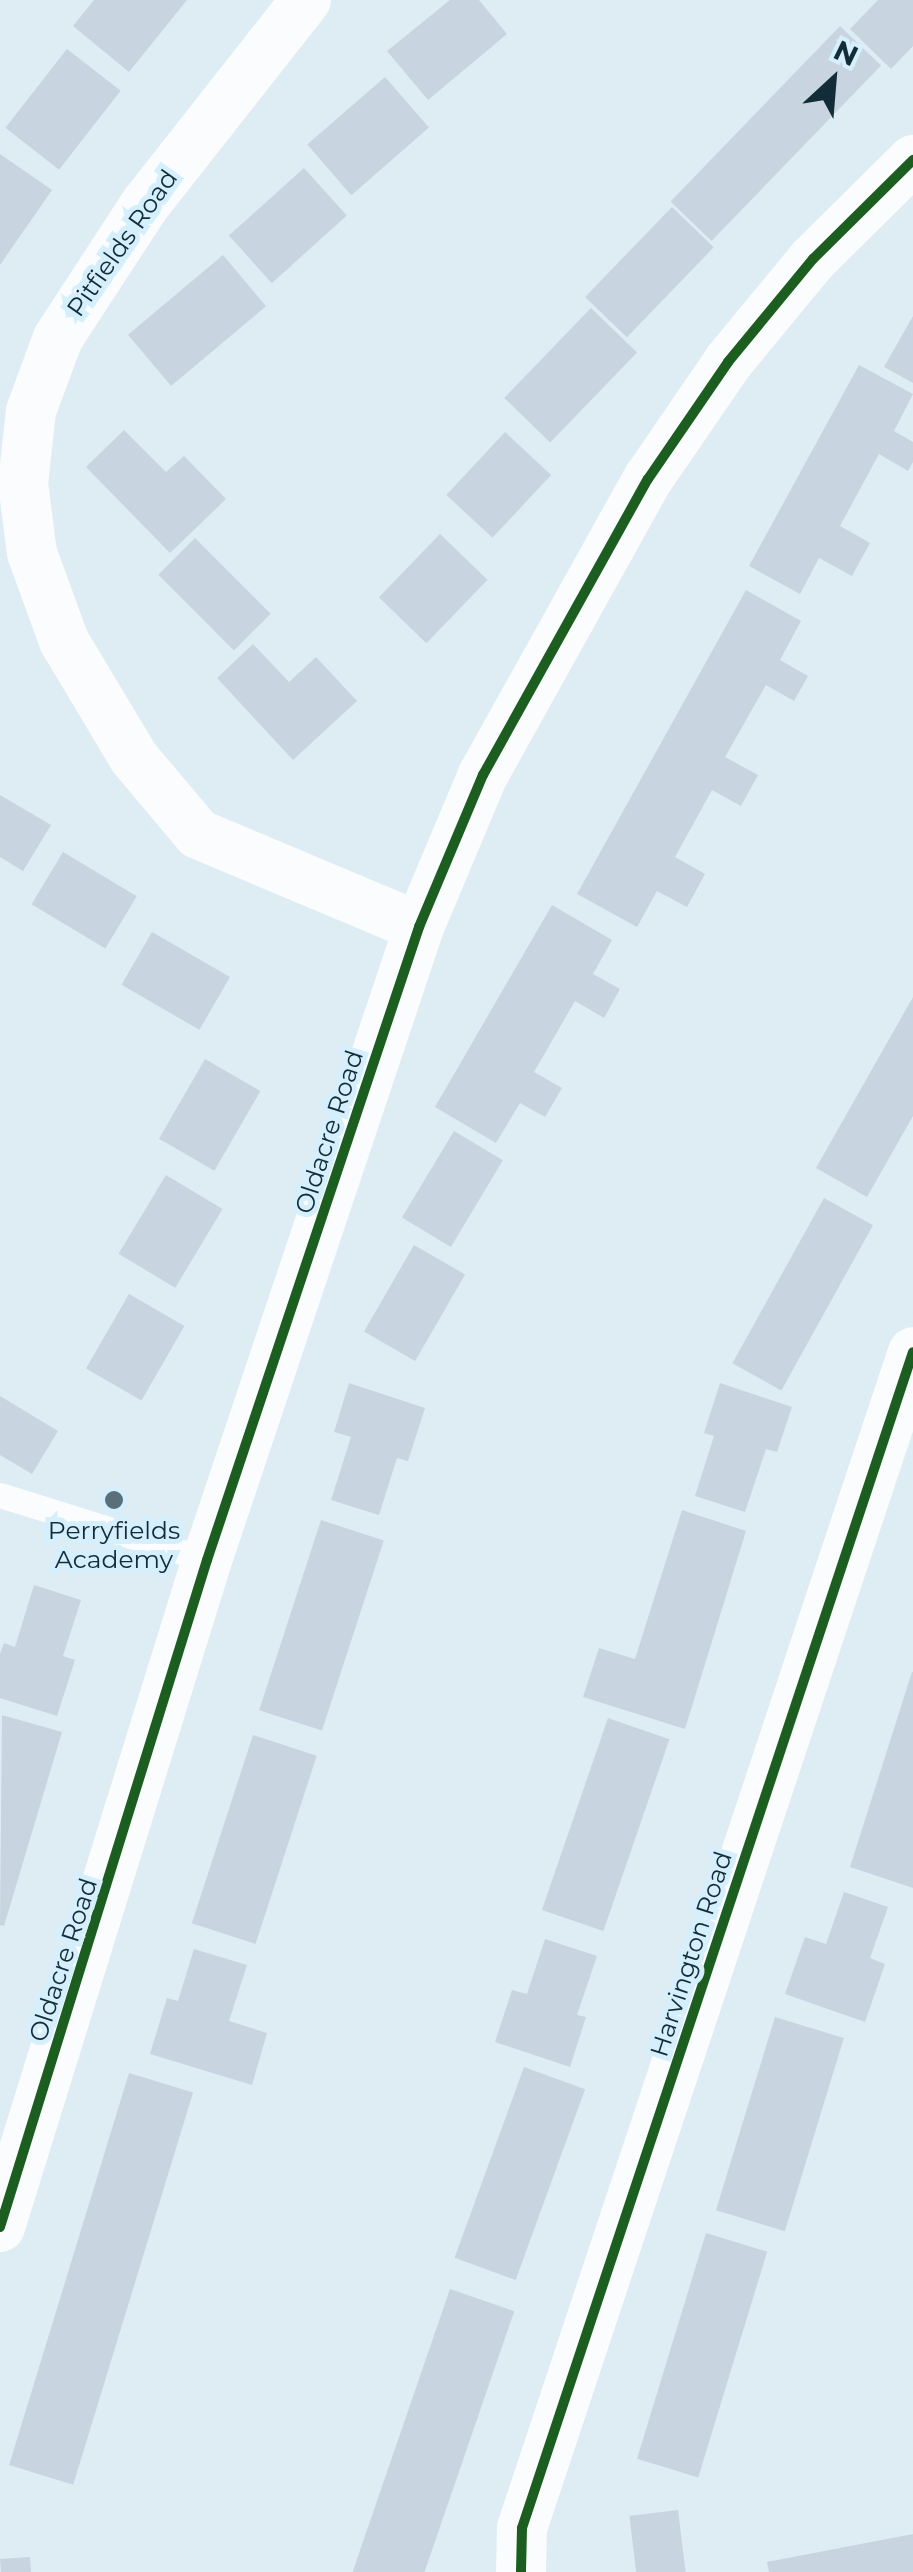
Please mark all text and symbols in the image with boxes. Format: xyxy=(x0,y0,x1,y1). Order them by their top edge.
north arrow xyxy=(783,30,883,130)
text: N xyxy=(829,33,864,73)
street label: Pitfields Road xyxy=(60,164,184,322)
street label: Oldacre Road xyxy=(288,1046,370,1218)
marker: Perryfields Academy xyxy=(103,1489,125,1511)
place label: Perryfields Academy xyxy=(48,1516,180,1575)
street label: Harvington Road xyxy=(644,1848,738,2060)
street label: Oldacre Road xyxy=(22,1874,104,2046)

